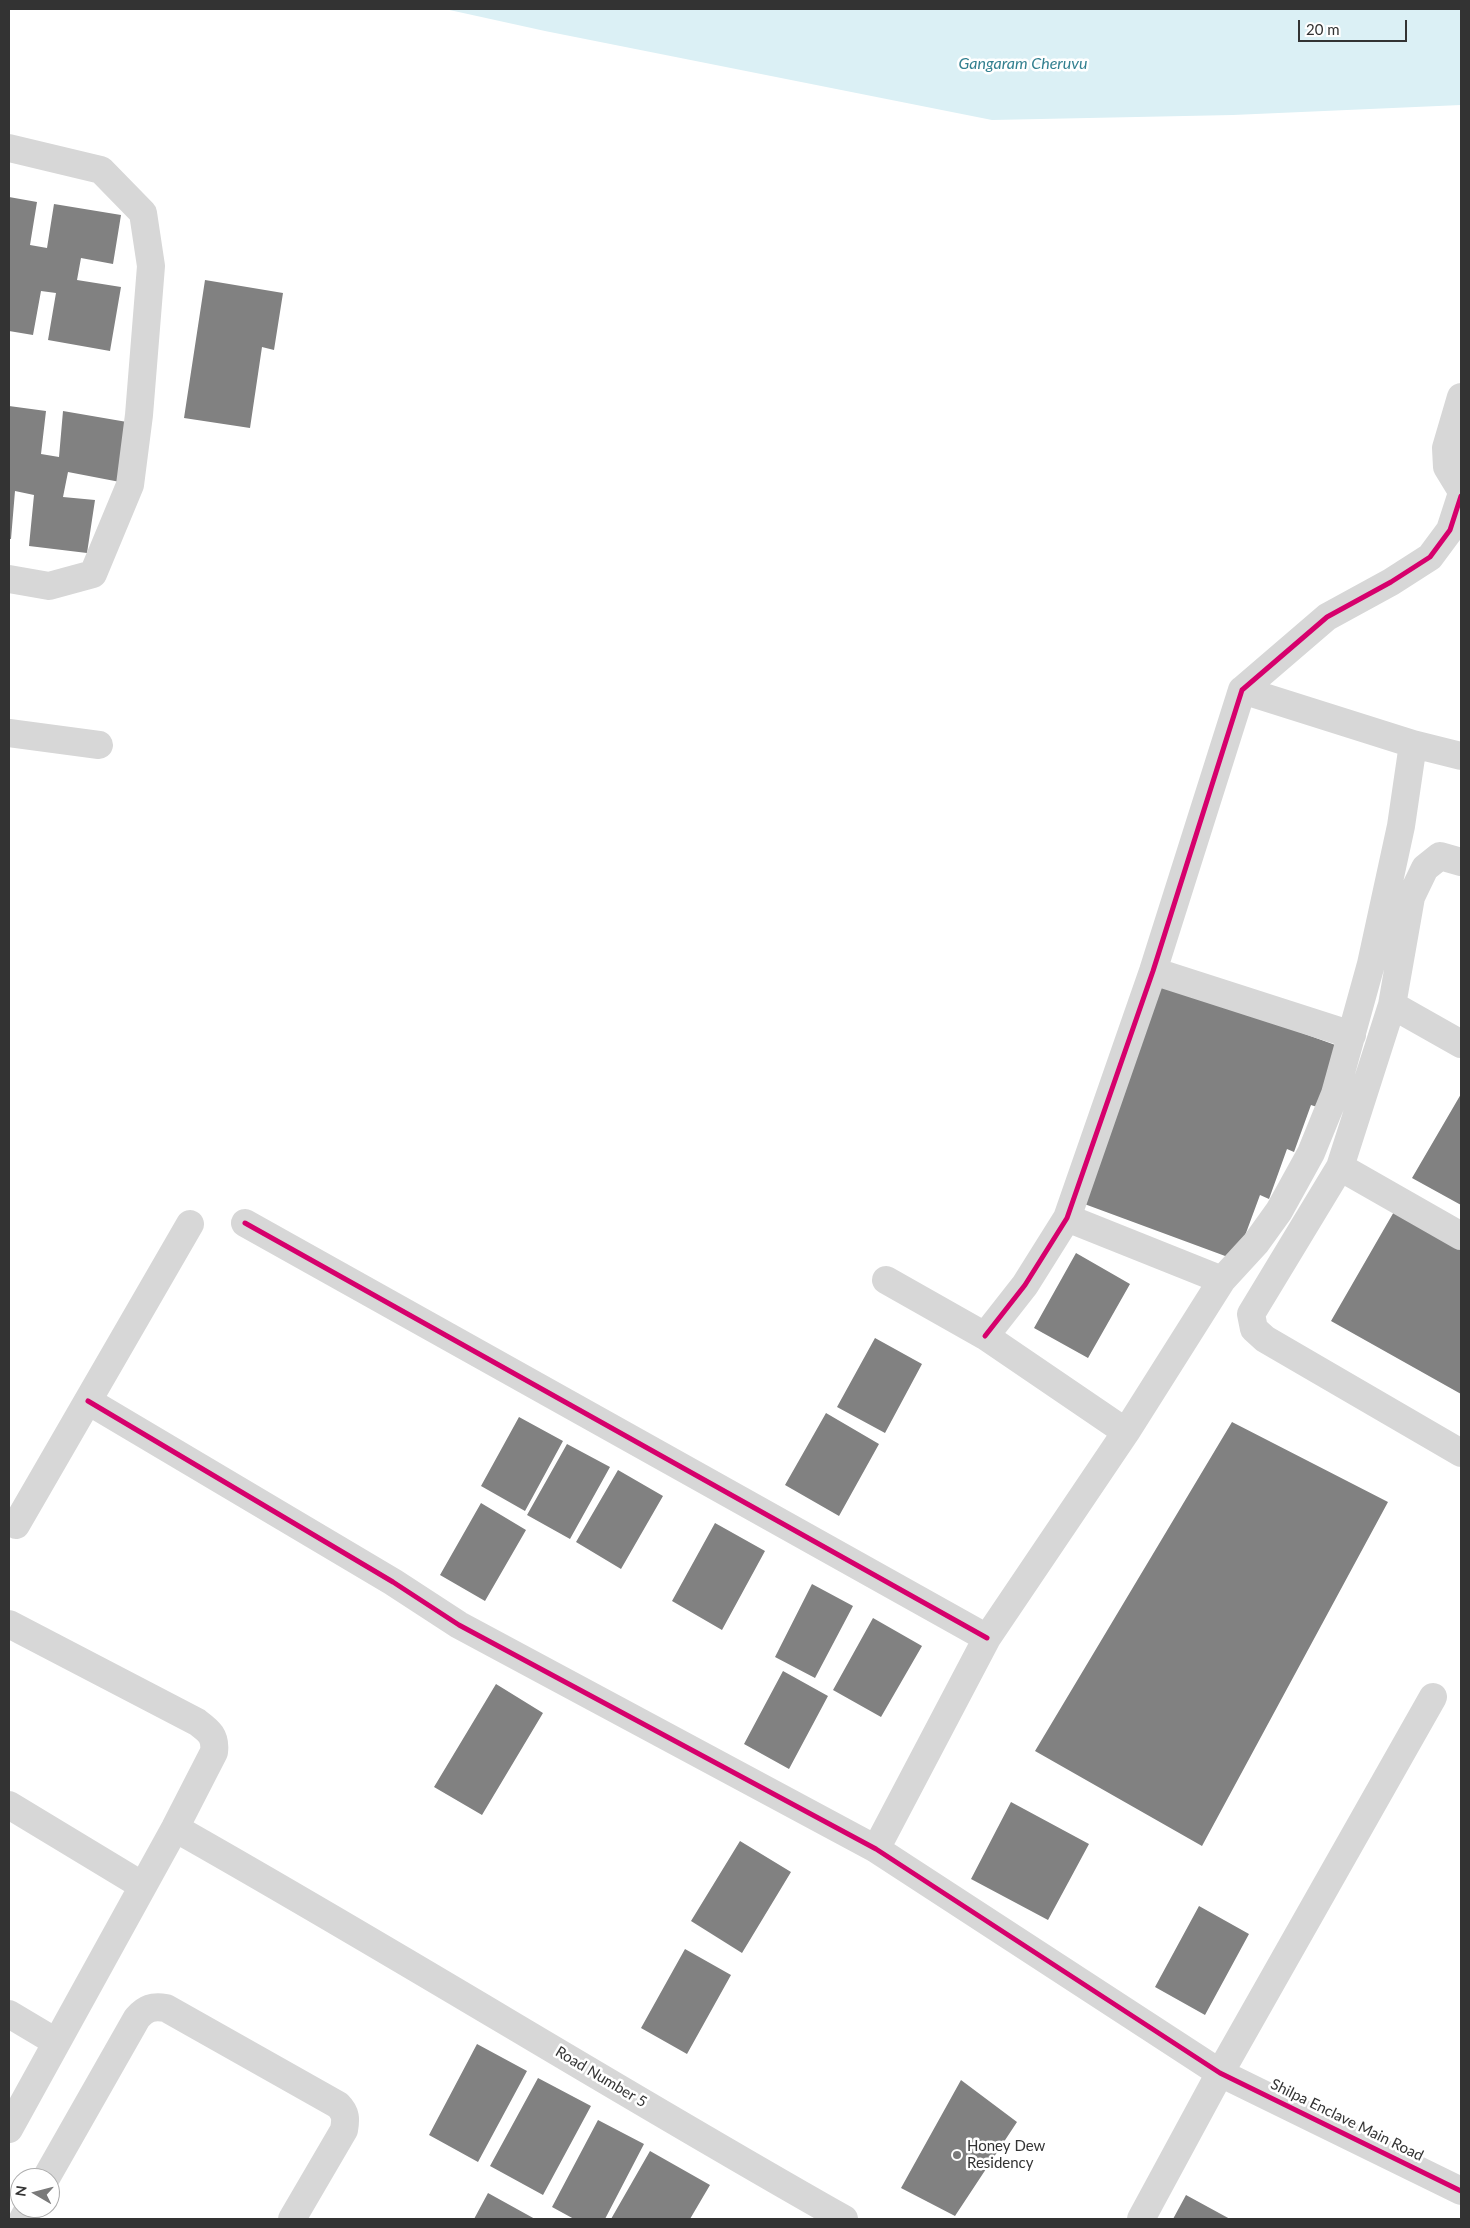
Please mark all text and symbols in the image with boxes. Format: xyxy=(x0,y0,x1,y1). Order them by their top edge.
scale bar xyxy=(1300,10,1409,42)
text: 20 m xyxy=(1306,20,1340,38)
water label: Gangaram Cheruvu xyxy=(959,54,1087,74)
street label: Road Number 5 xyxy=(552,2043,650,2111)
street label: Shilpa Enclave Main Road xyxy=(1268,2075,1426,2165)
place label: Honey Dew Residency xyxy=(967,2137,1045,2172)
marker: Honey Dew Residency xyxy=(951,2149,963,2161)
north arrow xyxy=(10,2168,60,2218)
text: N xyxy=(11,2184,30,2198)

